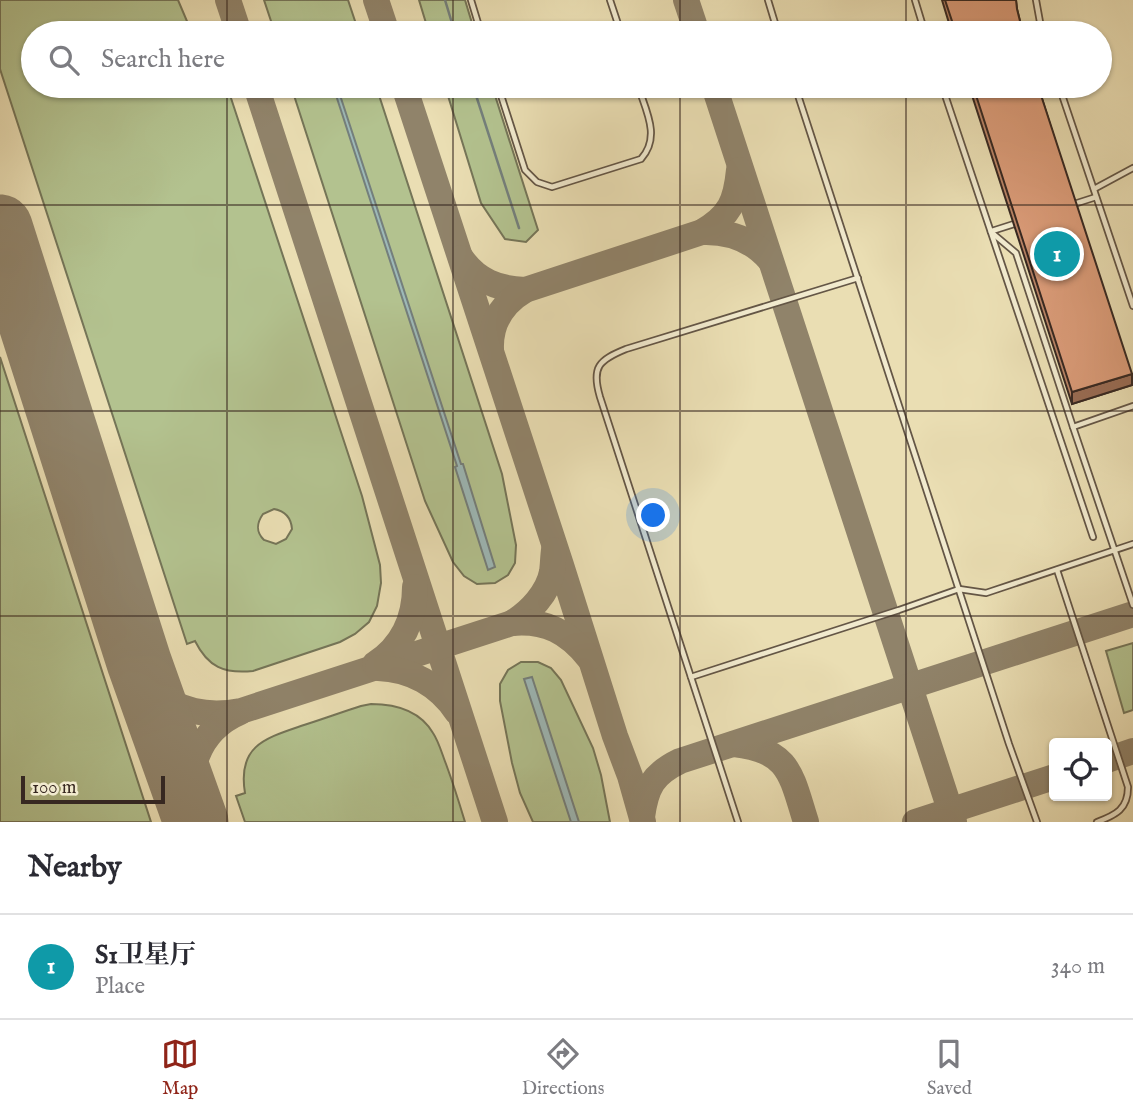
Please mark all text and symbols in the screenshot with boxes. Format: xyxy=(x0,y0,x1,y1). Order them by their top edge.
search box xyxy=(21,21,1112,98)
icon: search xyxy=(45,41,83,79)
text: Search here xyxy=(101,43,225,76)
pin: 1 xyxy=(1034,228,1080,280)
your location xyxy=(636,498,670,532)
map controls xyxy=(1049,738,1112,801)
button: locate xyxy=(1049,738,1112,801)
scale bar xyxy=(21,773,164,805)
text: 100 m xyxy=(32,776,76,800)
text: Nearby xyxy=(28,849,121,887)
text: S1卫星厅 xyxy=(95,939,196,972)
text: 1 xyxy=(47,952,55,981)
text: 340 m xyxy=(1051,952,1105,981)
text: Place xyxy=(95,972,145,1001)
tab: Map xyxy=(161,1035,199,1101)
tab: Directions xyxy=(522,1035,604,1101)
tab: Saved xyxy=(927,1035,972,1101)

